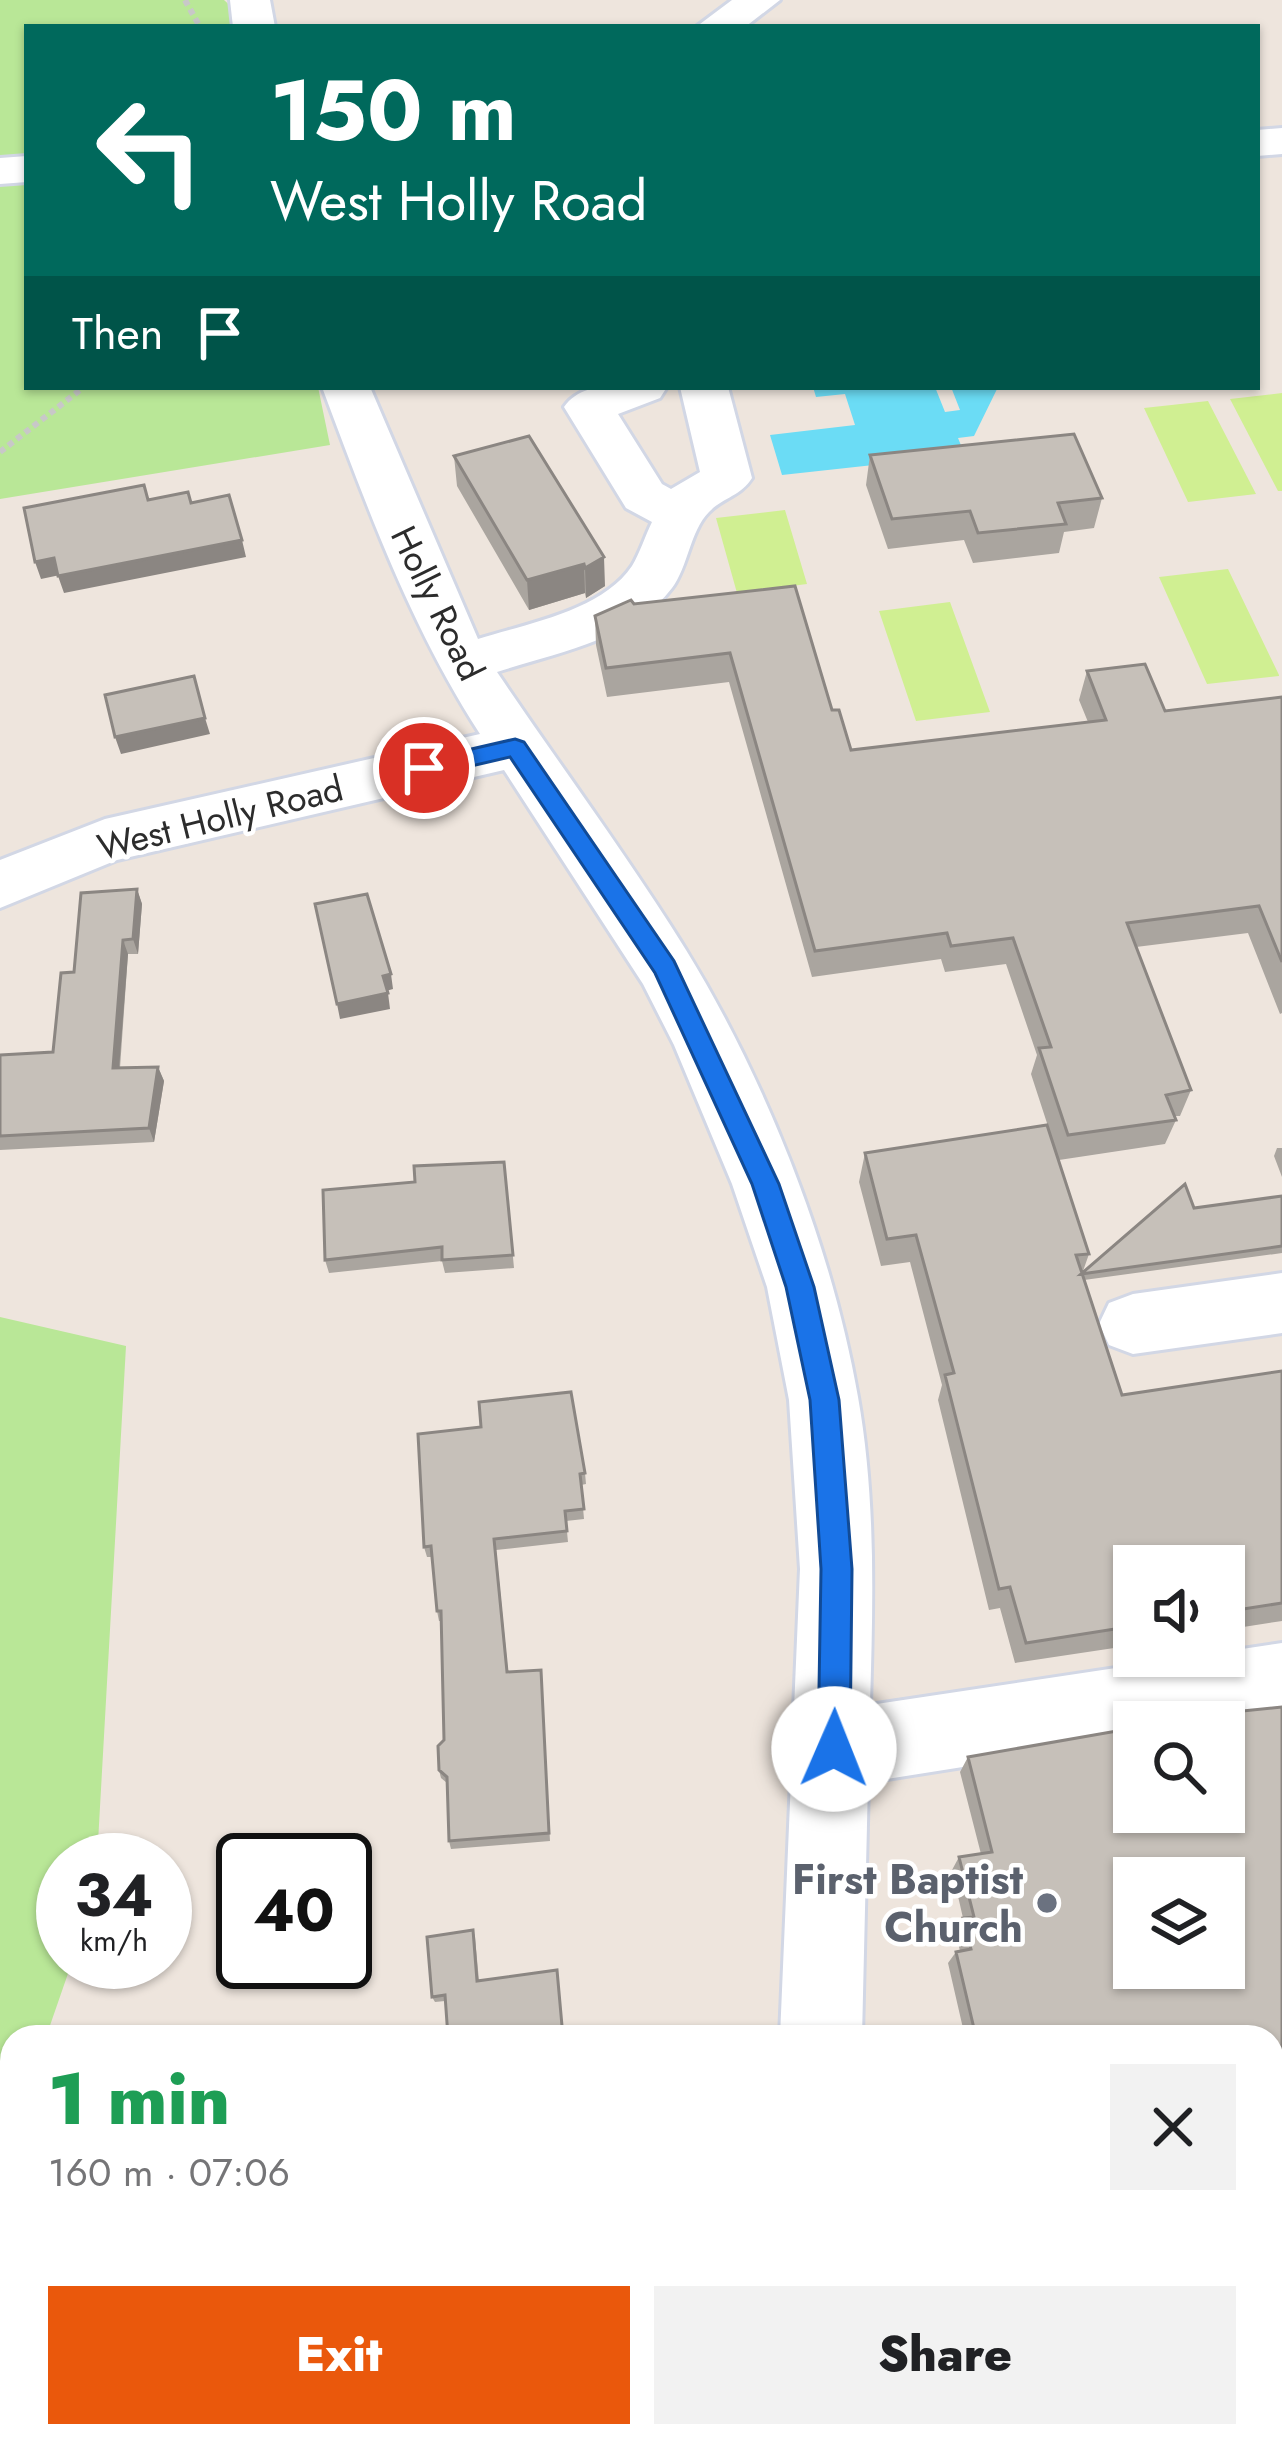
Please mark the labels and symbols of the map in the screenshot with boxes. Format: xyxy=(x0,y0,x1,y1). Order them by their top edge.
street label: Holly Road xyxy=(378,517,498,689)
pin xyxy=(373,717,475,819)
street label: West Holly Road xyxy=(92,761,348,873)
position arrow xyxy=(771,1686,897,1812)
speed limit sign: 40 xyxy=(216,1833,372,1989)
place label: First Baptist Church xyxy=(792,1849,1024,1958)
marker: First Baptist Church xyxy=(1034,1890,1060,1916)

